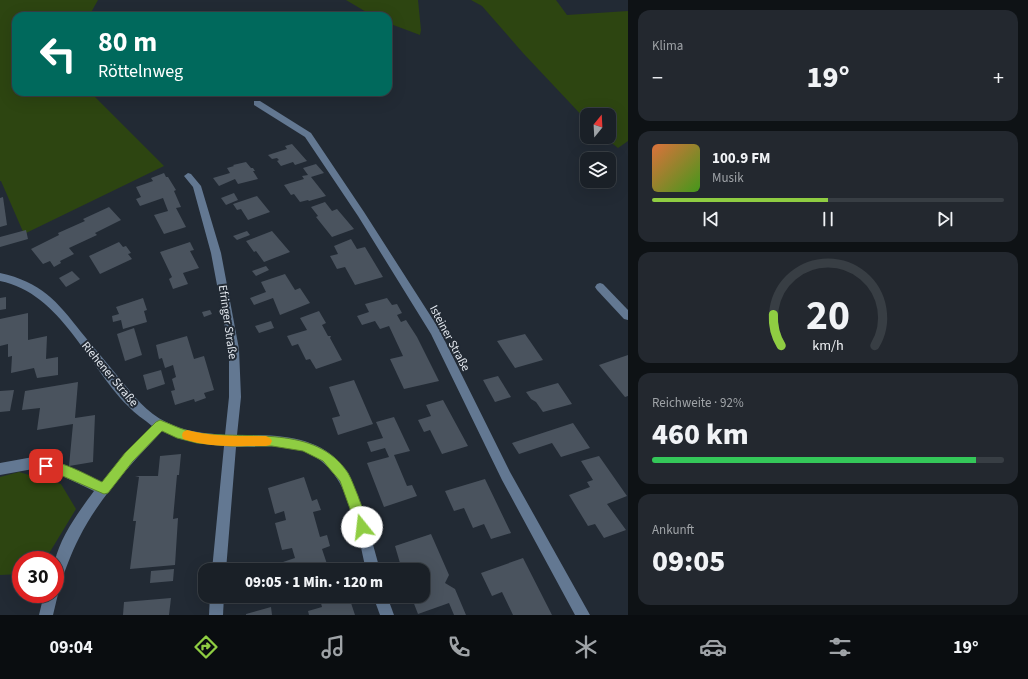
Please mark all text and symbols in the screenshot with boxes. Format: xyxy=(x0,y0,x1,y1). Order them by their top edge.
text: 80 m xyxy=(98,22,157,62)
icon: left xyxy=(32,28,84,80)
text: Klima xyxy=(652,37,683,55)
text: 19° xyxy=(806,56,850,99)
text: Röttelnweg xyxy=(98,59,183,84)
text: − xyxy=(652,62,663,94)
text: + xyxy=(993,62,1004,94)
north arrow xyxy=(580,108,616,144)
map controls xyxy=(580,108,616,188)
text: 100.9 FM xyxy=(712,148,770,169)
button: layers xyxy=(580,152,616,188)
text: Musik xyxy=(712,169,744,187)
icon: previous xyxy=(700,208,722,230)
icon: pause xyxy=(817,208,839,230)
icon: next xyxy=(934,208,956,230)
street label: Efringer Straße xyxy=(214,284,241,360)
text: 20 xyxy=(806,285,850,345)
street label: Isteiner Straße xyxy=(425,302,474,374)
text: km/h xyxy=(812,334,844,355)
street label: Riehener Straße xyxy=(77,338,142,411)
text: Reichweite · 92% xyxy=(652,394,744,412)
text: 460 km xyxy=(652,413,749,456)
pin xyxy=(29,449,63,483)
icon: arrive xyxy=(35,455,57,477)
position arrow xyxy=(341,506,383,548)
text: Ankunft xyxy=(652,521,694,539)
text: 09:05 xyxy=(652,540,725,583)
speed limit sign: 30 xyxy=(12,551,64,603)
text: 09:05 · 1 Min. · 120 m xyxy=(245,572,383,593)
icon: directions xyxy=(192,633,220,661)
icon: music xyxy=(319,633,347,661)
icon: phone xyxy=(445,633,473,661)
icon: climate xyxy=(572,633,600,661)
icon: car xyxy=(699,633,727,661)
icon: filters xyxy=(826,633,854,661)
text: 09:04 xyxy=(49,635,93,660)
text: 19° xyxy=(953,635,979,660)

